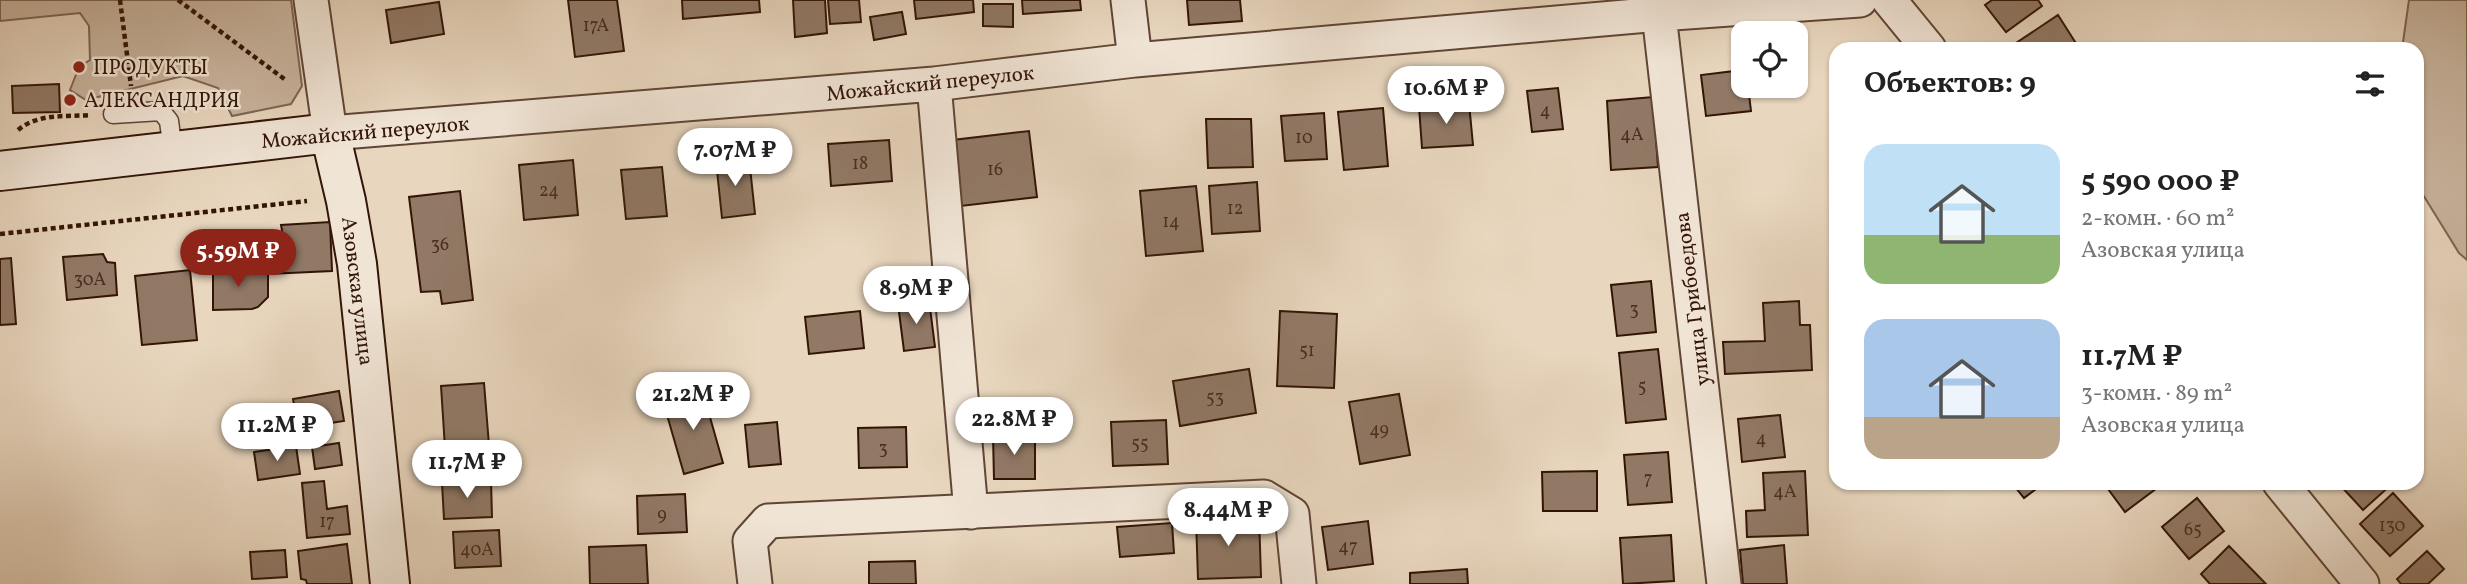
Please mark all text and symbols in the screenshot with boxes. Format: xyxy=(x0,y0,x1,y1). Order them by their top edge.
house number: 17А xyxy=(583,14,610,39)
map controls xyxy=(1731,21,1808,98)
button: locate xyxy=(1731,21,1808,98)
place label: ПРОДУКТЫ xyxy=(93,54,208,83)
marker: ПРОДУКТЫ xyxy=(71,59,87,75)
street label: Можайский переулок xyxy=(825,59,1035,110)
text: Объектов: 9 xyxy=(1864,63,2036,105)
icon: filters xyxy=(2351,65,2389,103)
pin: 10.6M ₽ xyxy=(1381,66,1511,126)
text: 10.6M ₽ xyxy=(1403,73,1489,105)
place label: АЛЕКСАНДРИЯ xyxy=(84,87,240,116)
marker: АЛЕКСАНДРИЯ xyxy=(62,92,78,108)
house number: 4 xyxy=(1540,99,1550,124)
street label: Можайский переулок xyxy=(260,110,470,157)
house number: 4А xyxy=(1620,123,1644,148)
house number: 10 xyxy=(1295,126,1313,151)
pin: 7.07M ₽ xyxy=(670,128,800,188)
text: 7.07M ₽ xyxy=(694,135,776,167)
house number: 18 xyxy=(852,152,868,177)
house number: 16 xyxy=(987,158,1003,183)
text: 5 590 000 ₽ xyxy=(2081,161,2240,203)
icon: home xyxy=(1920,172,2004,256)
house number: 24 xyxy=(539,179,559,204)
house number: 12 xyxy=(1227,197,1243,222)
text: 2-комн. · 60 m² xyxy=(2081,203,2235,235)
house number: 14 xyxy=(1162,210,1180,235)
street label: улица Грибоедова xyxy=(1668,210,1719,387)
street label: Азовская улица xyxy=(333,215,380,367)
pin: 5.59M ₽ xyxy=(173,230,303,289)
house number: 36 xyxy=(431,233,449,258)
text: Азовская улица xyxy=(2081,235,2245,267)
text: 5.59M ₽ xyxy=(196,236,280,268)
pin: 8.9M ₽ xyxy=(859,266,973,326)
house number: 30А xyxy=(74,268,107,293)
text: 8.9M ₽ xyxy=(879,273,953,305)
house number: 3 xyxy=(1629,298,1639,323)
text: 11.7M ₽ xyxy=(2081,336,2183,378)
house number: 51 xyxy=(1299,339,1315,364)
icon: home xyxy=(1920,347,2004,431)
pin: 21.2M ₽ xyxy=(628,372,758,432)
house number: 5 xyxy=(1638,375,1646,400)
text: 3-комн. · 89 m² xyxy=(2081,378,2232,410)
text: 21.2M ₽ xyxy=(652,379,734,411)
house number: 53 xyxy=(1206,386,1224,411)
pin: 22.8M ₽ xyxy=(949,398,1079,457)
pin: 11.2M ₽ xyxy=(212,404,342,463)
text: 22.8M ₽ xyxy=(971,404,1057,436)
text: 11.2M ₽ xyxy=(237,410,317,442)
text: Азовская улица xyxy=(2081,410,2245,442)
house number: 49 xyxy=(1369,418,1389,443)
house number: 4 xyxy=(1756,427,1766,452)
house number: 55 xyxy=(1131,432,1149,457)
house number: 3 xyxy=(878,437,888,462)
pin: 11.7M ₽ xyxy=(402,440,532,500)
text: 11.7M ₽ xyxy=(428,447,506,479)
house number: 7 xyxy=(1644,467,1652,492)
house number: 4А xyxy=(1773,480,1797,505)
pin: 8.44M ₽ xyxy=(1163,489,1293,548)
text: 8.44M ₽ xyxy=(1183,495,1273,527)
house number: 9 xyxy=(657,503,667,528)
house number: 17 xyxy=(319,510,335,535)
house number: 130 xyxy=(2379,514,2406,539)
house number: 65 xyxy=(2184,518,2202,543)
house number: 47 xyxy=(1338,535,1358,560)
house number: 40А xyxy=(460,538,494,563)

